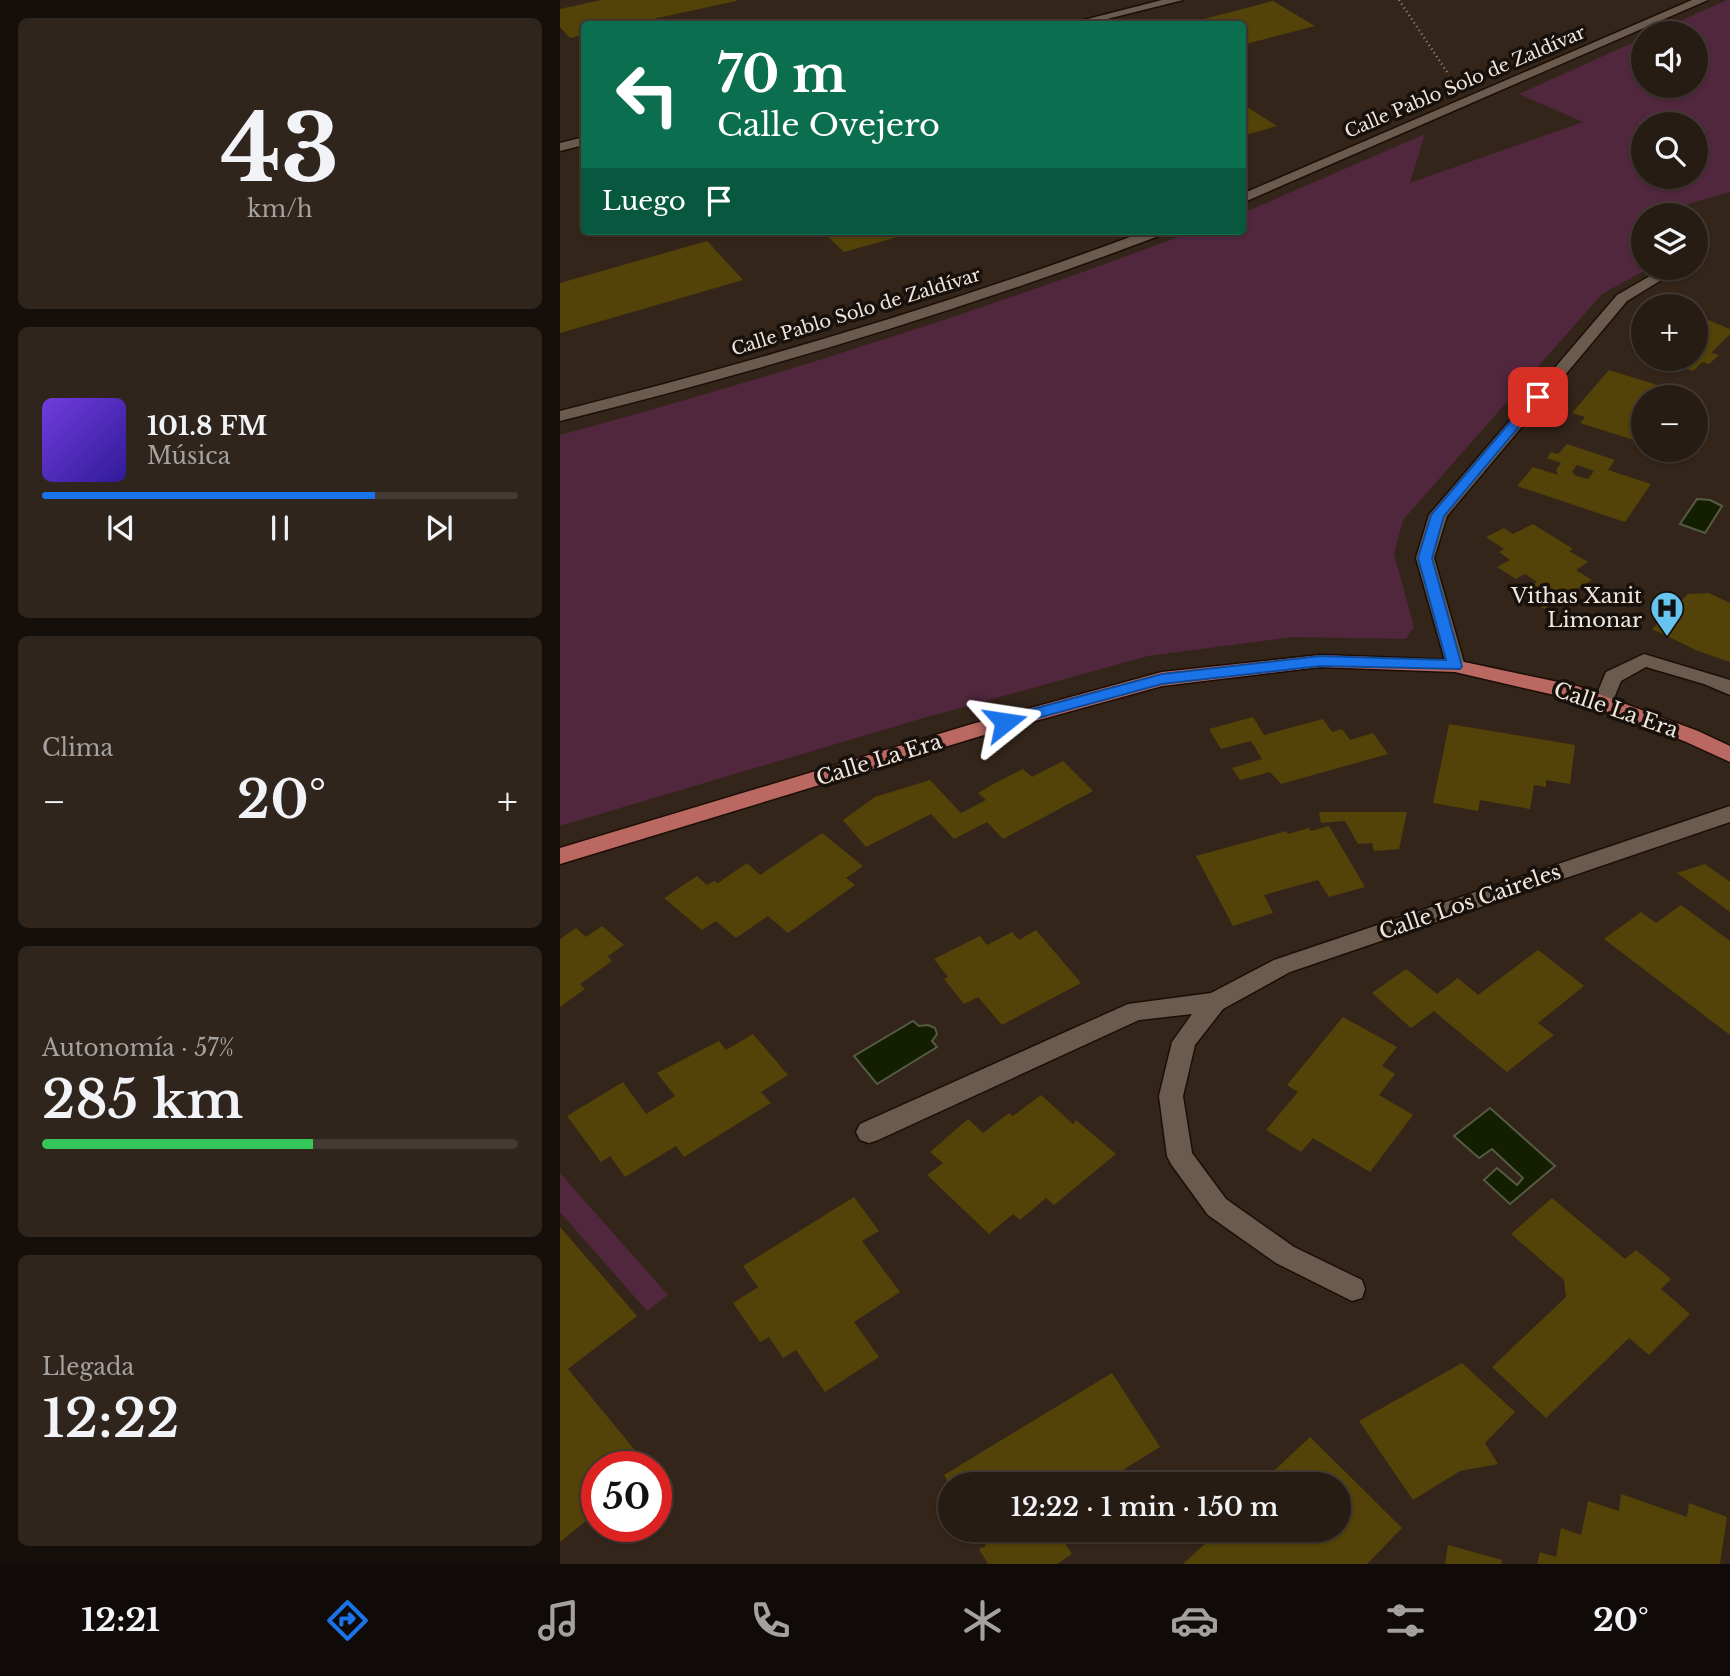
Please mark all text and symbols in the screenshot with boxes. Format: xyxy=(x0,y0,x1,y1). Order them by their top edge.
street label: Calle Pablo Solo de Zaldívar xyxy=(1341,21,1589,143)
map controls xyxy=(1631,21,1708,462)
button: sound xyxy=(1631,21,1708,98)
text: 70 m xyxy=(717,44,847,105)
icon: left xyxy=(602,49,693,140)
text: 43 xyxy=(221,93,339,206)
text: Calle Ovejero xyxy=(717,105,940,145)
button: search xyxy=(1631,112,1708,189)
icon: arrive xyxy=(700,182,738,220)
text: Luego xyxy=(602,185,686,217)
text: km/h xyxy=(247,195,313,223)
button: layers xyxy=(1631,203,1708,280)
street label: Calle Pablo Solo de Zaldívar xyxy=(729,263,984,360)
button: + xyxy=(1631,294,1708,371)
pin xyxy=(1508,367,1568,427)
icon: arrive xyxy=(1519,378,1557,416)
button: − xyxy=(1631,385,1708,462)
text: 101.8 FM xyxy=(147,410,267,442)
text: Música xyxy=(147,442,230,470)
icon: previous xyxy=(102,509,140,547)
icon: pause xyxy=(261,509,299,547)
icon: next xyxy=(420,509,458,547)
place label: Vithas Xanit Limonar xyxy=(1510,583,1642,633)
hospital icon: Vithas Xanit Limonar xyxy=(1648,589,1686,638)
street label: Calle La Era xyxy=(1550,677,1682,744)
position arrow xyxy=(968,685,1042,759)
street label: Calle La Era xyxy=(813,728,945,791)
text: Clima xyxy=(42,734,113,762)
text: 20° xyxy=(237,768,326,832)
text: − xyxy=(42,778,66,825)
text: + xyxy=(497,778,518,825)
street label: Calle Los Caireles xyxy=(1376,859,1564,945)
text: Autonomía · 57% xyxy=(42,1034,234,1062)
text: 285 km xyxy=(42,1068,243,1132)
text: Llegada xyxy=(42,1353,134,1381)
text: 12:22 xyxy=(42,1387,179,1451)
speed limit sign: 50 xyxy=(581,1451,672,1542)
text: 12:22 · 1 min · 150 m xyxy=(1010,1491,1279,1523)
icon: directions xyxy=(323,1596,372,1645)
icon: music xyxy=(534,1596,583,1645)
icon: phone xyxy=(746,1596,795,1645)
icon: climate xyxy=(958,1596,1007,1645)
icon: car xyxy=(1170,1596,1219,1645)
icon: filters xyxy=(1381,1596,1430,1645)
text: 12:21 xyxy=(81,1600,160,1640)
text: 20° xyxy=(1593,1600,1649,1640)

